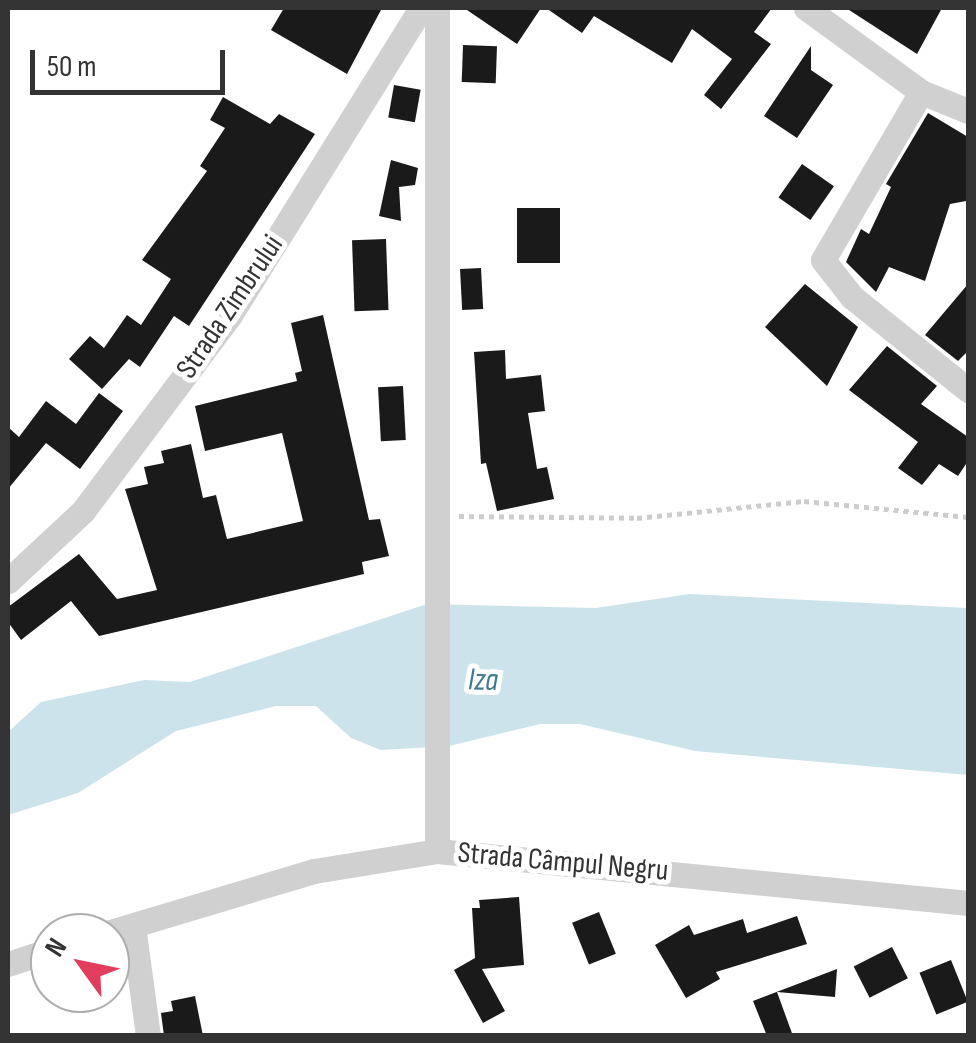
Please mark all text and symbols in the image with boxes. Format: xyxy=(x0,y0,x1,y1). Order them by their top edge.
scale bar xyxy=(35,30,230,92)
text: 50 m xyxy=(47,49,96,85)
street label: Strada Zimbrului xyxy=(169,229,291,385)
water label: Iza xyxy=(468,662,498,700)
street label: Strada Câmpul Negru xyxy=(456,835,670,889)
north arrow xyxy=(30,913,130,1013)
text: N xyxy=(38,932,74,963)

